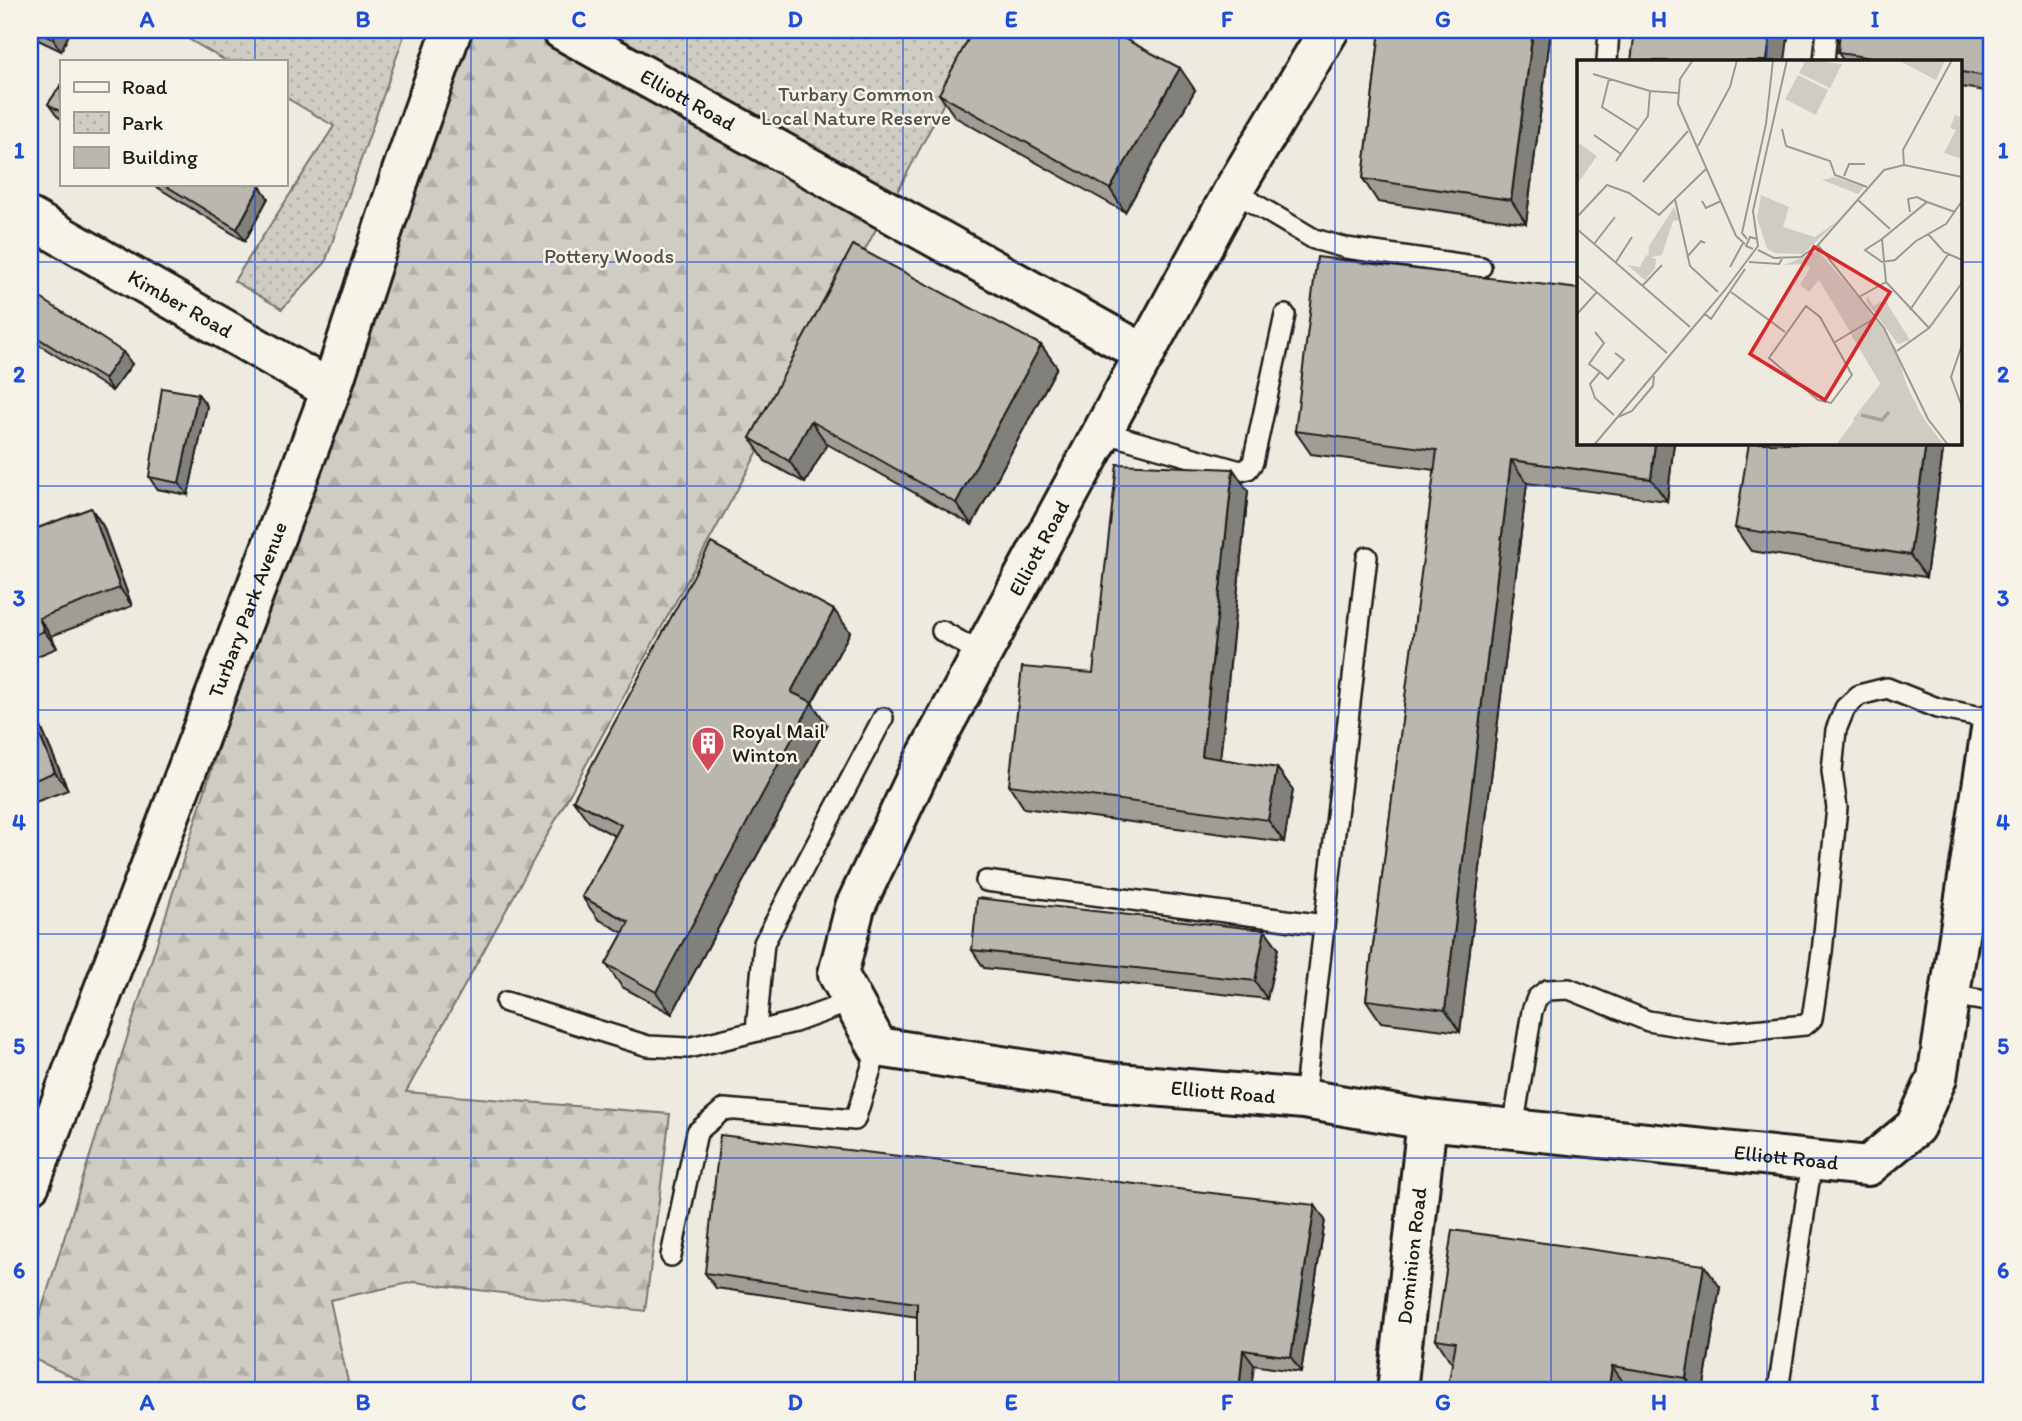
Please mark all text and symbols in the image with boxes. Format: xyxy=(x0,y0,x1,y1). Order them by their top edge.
text: A xyxy=(139,5,155,33)
text: B xyxy=(356,5,371,33)
text: C xyxy=(572,5,587,33)
text: D xyxy=(787,5,803,33)
text: E xyxy=(1005,5,1018,33)
text: F xyxy=(1221,5,1234,33)
text: G xyxy=(1435,5,1451,33)
text: H xyxy=(1651,5,1667,33)
text: I xyxy=(1871,5,1880,33)
legend xyxy=(60,60,287,186)
inset map xyxy=(1577,60,1962,444)
street label: Elliott Road xyxy=(636,63,740,136)
text: Road xyxy=(122,74,168,99)
park label: Turbary Common Local Nature Reserve xyxy=(761,81,951,130)
text: Park xyxy=(122,110,164,135)
text: 1 xyxy=(14,136,25,164)
text: 1 xyxy=(1998,136,2009,164)
text: Building xyxy=(122,144,198,169)
park label: Pottery Woods xyxy=(544,243,674,268)
street label: Kimber Road xyxy=(124,264,238,343)
text: 2 xyxy=(13,360,26,388)
text: 2 xyxy=(1997,360,2010,388)
street label: Elliott Road xyxy=(1003,495,1074,600)
street label: Turbary Park Avenue xyxy=(202,518,292,701)
text: 3 xyxy=(13,584,26,612)
text: 3 xyxy=(1997,584,2010,612)
place label: Royal Mail Winton xyxy=(732,718,825,767)
building icon: Royal Mail Winton xyxy=(689,724,727,773)
text: 4 xyxy=(12,808,26,836)
text: 4 xyxy=(1996,808,2010,836)
text: 5 xyxy=(13,1032,25,1060)
text: 5 xyxy=(1997,1032,2009,1060)
street label: Elliott Road xyxy=(1170,1075,1277,1109)
street label: Elliott Road xyxy=(1733,1139,1840,1175)
street label: Dominion Road xyxy=(1391,1186,1432,1326)
text: 6 xyxy=(13,1256,25,1284)
text: 6 xyxy=(1997,1256,2009,1284)
text: A xyxy=(139,1388,155,1416)
text: B xyxy=(356,1388,371,1416)
text: C xyxy=(572,1388,587,1416)
text: D xyxy=(787,1388,803,1416)
text: E xyxy=(1005,1388,1018,1416)
text: F xyxy=(1221,1388,1234,1416)
text: G xyxy=(1435,1388,1451,1416)
text: H xyxy=(1651,1388,1667,1416)
text: I xyxy=(1871,1388,1880,1416)

